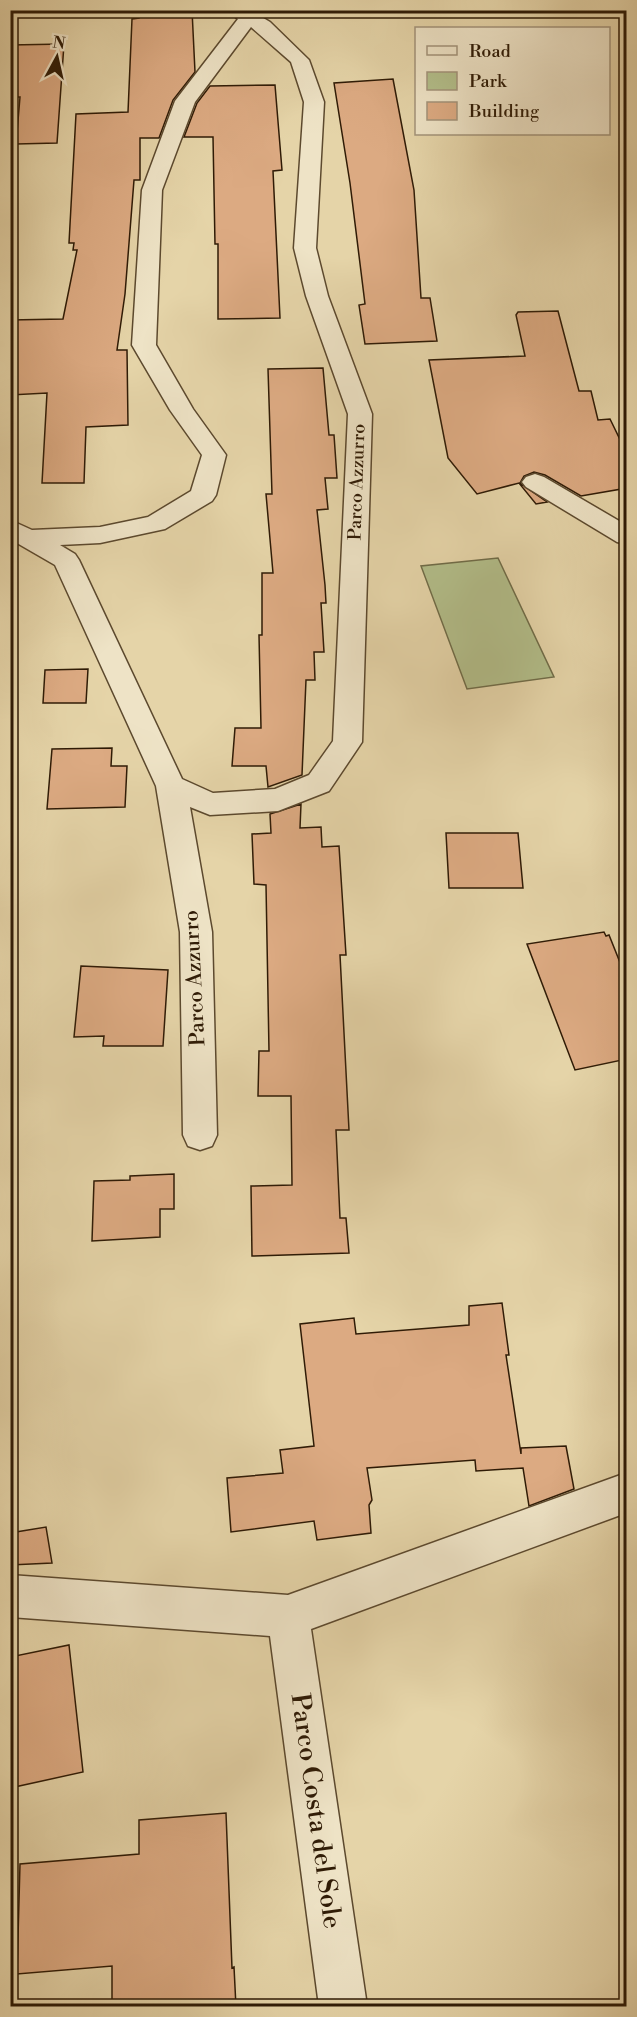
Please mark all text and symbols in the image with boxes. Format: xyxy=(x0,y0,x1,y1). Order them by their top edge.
north arrow xyxy=(27,27,87,87)
legend xyxy=(415,27,610,135)
text: N xyxy=(51,32,67,54)
text: Road xyxy=(469,40,512,63)
text: Park xyxy=(469,70,508,93)
text: Building xyxy=(468,100,540,123)
street label: Parco Azzurro xyxy=(343,423,371,541)
street label: Parco Azzurro xyxy=(178,909,212,1047)
street label: Parco Costa del Sole xyxy=(284,1691,348,1931)

